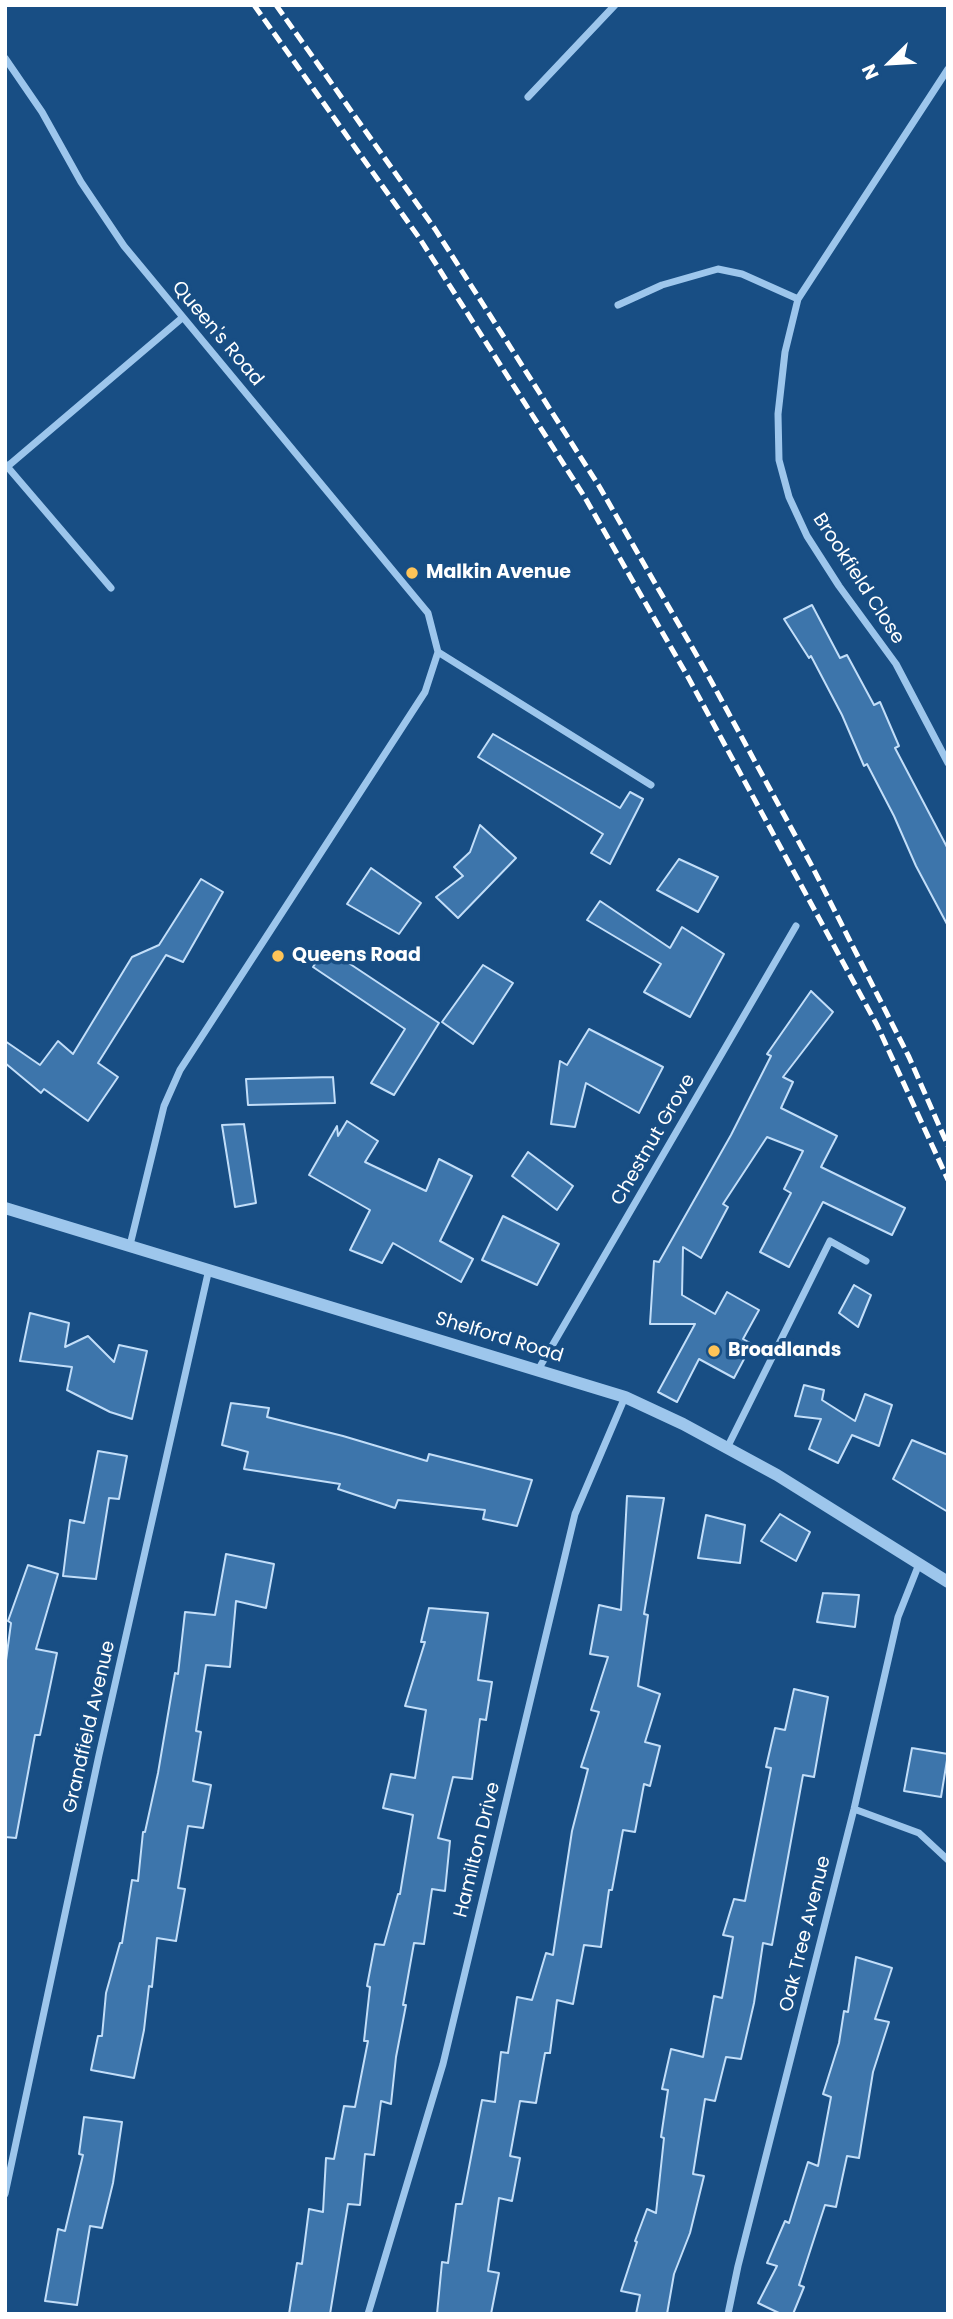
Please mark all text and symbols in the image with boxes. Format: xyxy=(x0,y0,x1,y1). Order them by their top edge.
north arrow xyxy=(855,28,925,98)
text: N xyxy=(855,60,886,84)
street label: Queen's Road xyxy=(166,277,268,391)
street label: Brookfield Close xyxy=(807,509,909,649)
place label: Malkin Avenue xyxy=(426,562,571,584)
marker: Malkin Avenue xyxy=(404,565,420,581)
place label: Queens Road xyxy=(292,945,421,967)
marker: Queens Road xyxy=(270,948,286,964)
street label: Chestnut Grove xyxy=(607,1070,701,1210)
street label: Shelford Road xyxy=(432,1308,566,1368)
place label: Broadlands xyxy=(728,1340,841,1362)
marker: Broadlands xyxy=(706,1343,722,1359)
street label: Grandfield Avenue xyxy=(59,1639,121,1815)
street label: Hamilton Drive xyxy=(450,1780,506,1920)
street label: Oak Tree Avenue xyxy=(776,1854,836,2014)

